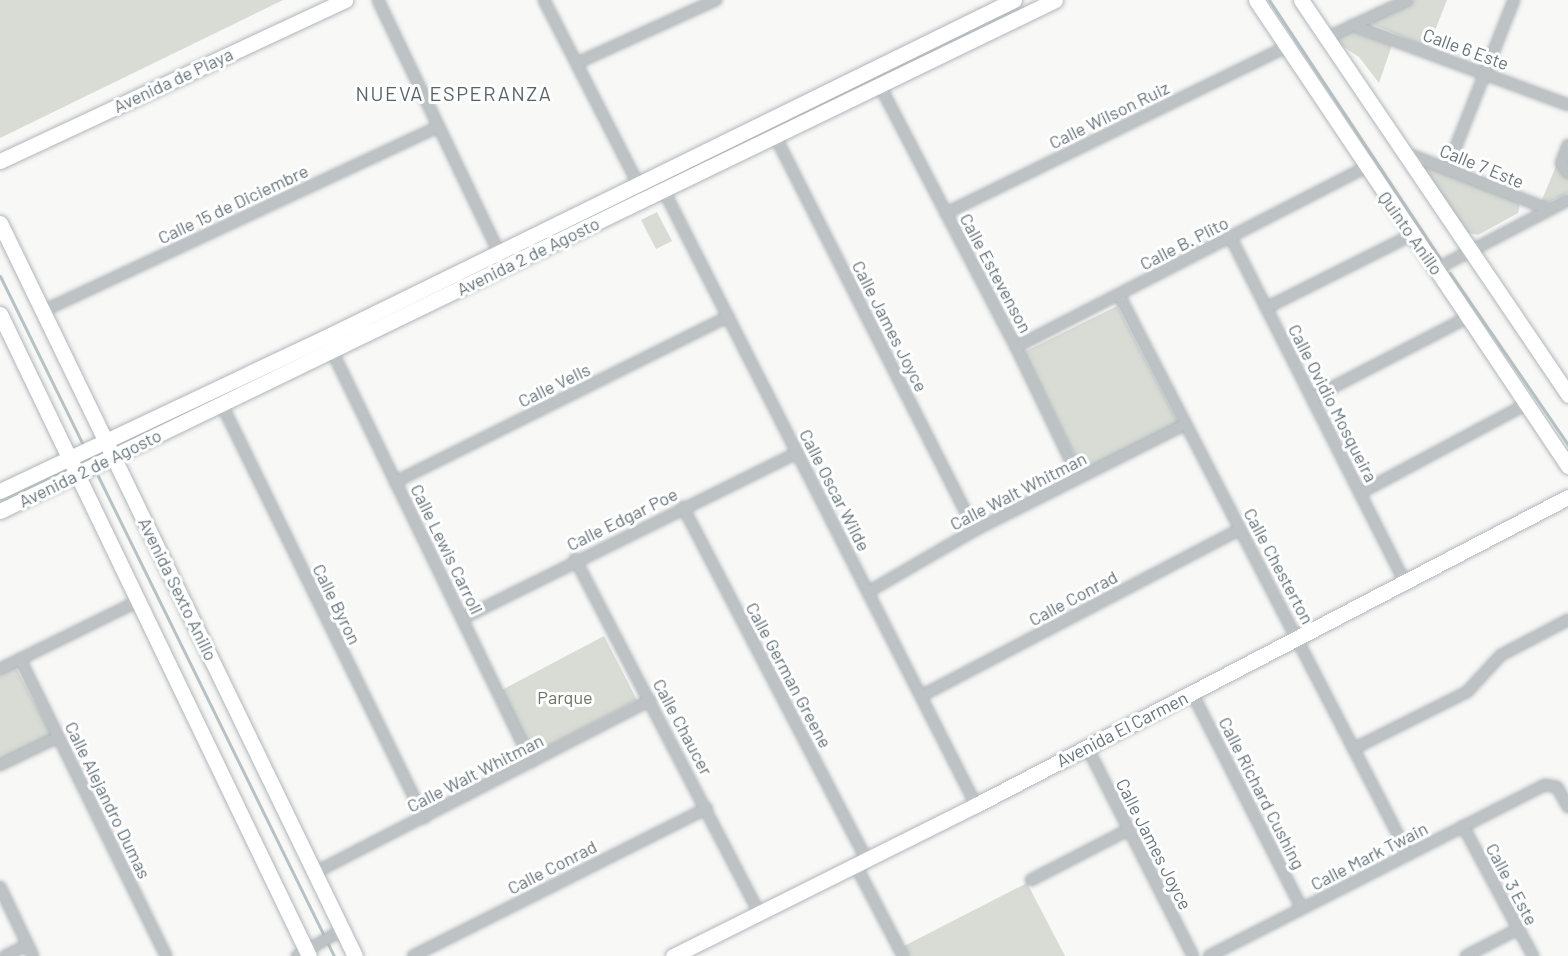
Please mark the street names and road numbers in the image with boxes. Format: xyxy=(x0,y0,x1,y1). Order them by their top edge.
street label: Calle 6 Este xyxy=(1420,24,1512,74)
street label: Avenida de Playa xyxy=(110,43,236,117)
street label: Calle Wilson Ruiz xyxy=(1045,77,1173,153)
street label: Calle 7 Este xyxy=(1437,139,1527,193)
street label: Calle 15 de Diciembre xyxy=(154,160,312,248)
street label: Quinto Anillo xyxy=(1374,187,1448,279)
street label: Calle Estevenson xyxy=(955,209,1037,337)
street label: Calle B. Plito xyxy=(1136,211,1232,275)
street label: Avenida 2 de Agosto xyxy=(453,212,603,300)
street label: Calle James Joyce xyxy=(848,257,932,395)
street label: Calle Ovidio Mosqueira xyxy=(1284,320,1382,486)
street label: Calle Vells xyxy=(514,358,594,412)
street label: Avenida 2 de Agosto xyxy=(15,424,165,512)
street label: Calle Oscar Wilde xyxy=(795,425,875,555)
street label: Calle Walt Whitman xyxy=(946,447,1090,535)
street label: Calle Lewis Carroll xyxy=(406,480,488,618)
street label: Calle Edgar Poe xyxy=(563,483,681,555)
street label: Calle Chesterton xyxy=(1239,504,1319,628)
street label: Avenida Sexto Anillo xyxy=(134,514,222,664)
street label: Calle Byron xyxy=(308,560,366,648)
street label: Calle Conrad xyxy=(1025,566,1121,630)
street label: Calle German Greene xyxy=(741,598,837,752)
street label: Calle Chaucer xyxy=(648,675,718,779)
street label: Avenida El Carmen xyxy=(1053,687,1191,771)
street label: Calle Richard Cushing xyxy=(1214,713,1310,873)
street label: Calle Alejandro Dumas xyxy=(61,718,155,882)
street label: Calle Walt Whitman xyxy=(403,729,547,817)
street label: Calle James Joyce xyxy=(1112,775,1196,913)
street label: Calle Mark Twain xyxy=(1307,817,1431,895)
street label: Calle Conrad xyxy=(504,835,600,899)
street label: Calle 3 Este xyxy=(1481,839,1543,929)

